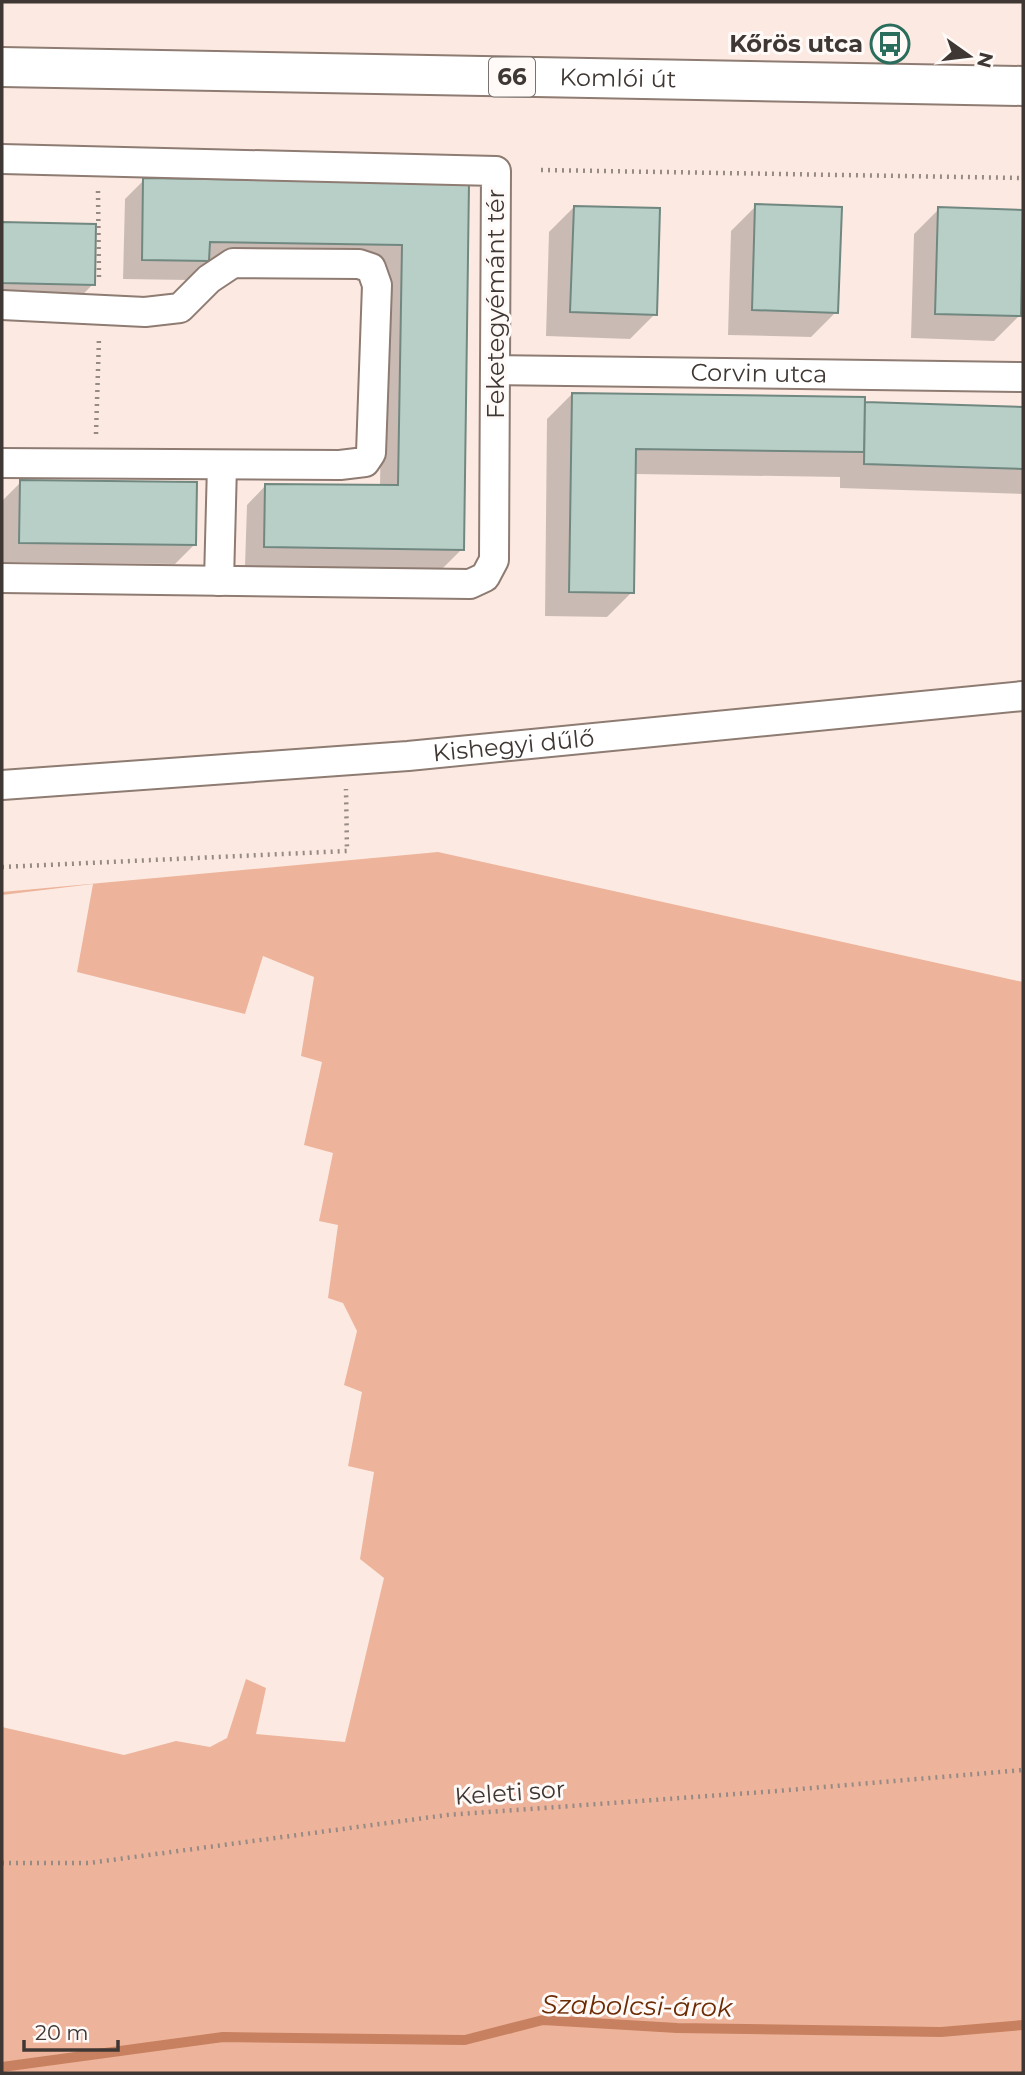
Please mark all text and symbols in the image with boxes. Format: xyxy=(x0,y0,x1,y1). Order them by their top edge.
north arrow xyxy=(934,21,1004,91)
bus stop icon: Kőrös utca xyxy=(869,23,911,65)
place label: Kőrös utca xyxy=(729,29,863,58)
text: N xyxy=(972,50,998,70)
road number: 66 xyxy=(489,58,535,96)
street label: Komlói út xyxy=(559,62,677,94)
street label: Feketegyémánt tér xyxy=(481,189,510,419)
street label: Corvin utca xyxy=(690,358,828,388)
street label: Kishegyi dűlő xyxy=(431,723,595,768)
street label: Keleti sor xyxy=(454,1774,566,1811)
water label: Szabolcsi-árok xyxy=(541,1988,734,2024)
scale bar xyxy=(24,2008,119,2052)
text: 20 m xyxy=(35,2020,89,2045)

